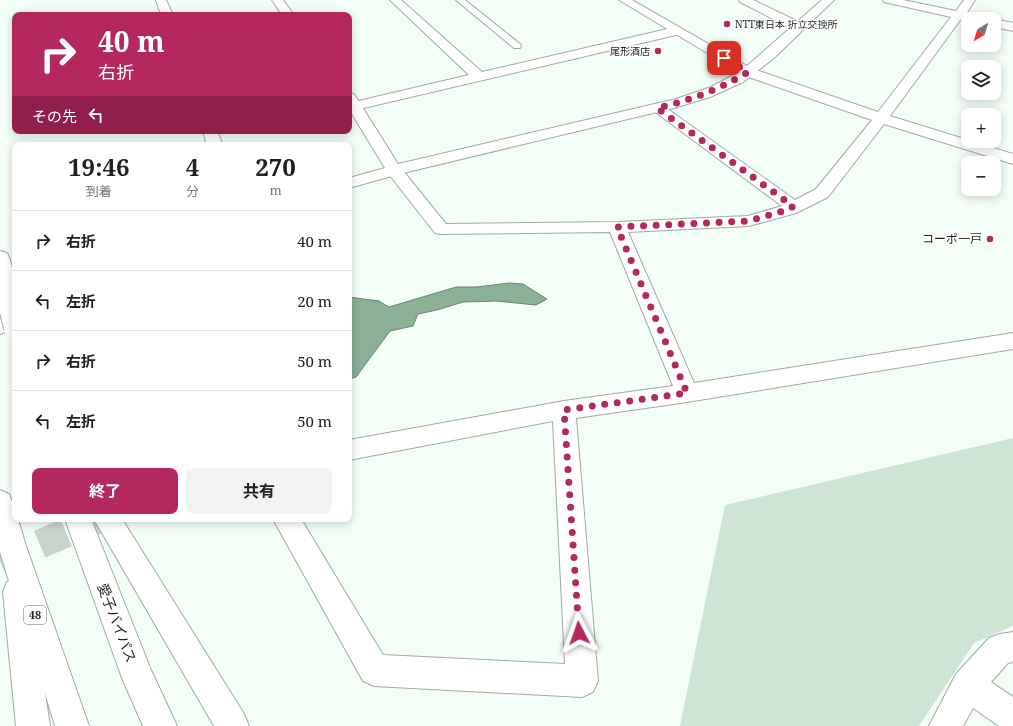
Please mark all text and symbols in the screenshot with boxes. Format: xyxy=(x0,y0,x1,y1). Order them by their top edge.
north arrow xyxy=(961,12,1001,52)
map controls xyxy=(961,12,1001,196)
place label: NTT東日本 折立交換所 xyxy=(735,17,838,31)
marker: NTT東日本 折立交換所 xyxy=(722,19,732,29)
text: 40 m xyxy=(98,22,165,60)
icon: right xyxy=(32,28,84,80)
pin xyxy=(707,41,741,75)
place label: 尾形酒店 xyxy=(610,44,650,58)
marker: 尾形酒店 xyxy=(653,46,663,56)
icon: arrive xyxy=(713,47,735,69)
text: 右折 xyxy=(98,60,134,84)
button: layers xyxy=(961,60,1001,100)
icon: left xyxy=(85,104,107,126)
text: その先 xyxy=(32,106,77,126)
button: + xyxy=(961,108,1001,148)
text: 19:46 xyxy=(68,150,130,183)
text: 4 xyxy=(186,150,199,183)
text: 270 xyxy=(255,150,296,183)
button: − xyxy=(961,156,1001,196)
text: m xyxy=(269,181,282,199)
text: 到着 xyxy=(86,182,112,200)
text: 分 xyxy=(186,182,199,200)
icon: right xyxy=(32,230,54,252)
place label: コーポ一戸 xyxy=(922,230,982,247)
text: 右折 xyxy=(66,231,96,251)
text: 40 m xyxy=(297,231,332,251)
marker: コーポ一戸 xyxy=(985,234,995,244)
icon: left xyxy=(32,290,54,312)
text: 左折 xyxy=(66,291,96,311)
text: 20 m xyxy=(297,291,332,311)
icon: right xyxy=(32,350,54,372)
text: 右折 xyxy=(66,351,96,371)
text: 50 m xyxy=(297,351,332,371)
icon: left xyxy=(32,410,54,432)
text: 左折 xyxy=(66,411,96,431)
text: 50 m xyxy=(297,411,332,431)
button: 終了 xyxy=(32,468,178,514)
button: 共有 xyxy=(186,468,332,514)
street label: 愛子バイパス xyxy=(94,580,141,665)
road number: 48 xyxy=(24,606,46,624)
position arrow xyxy=(558,612,600,654)

